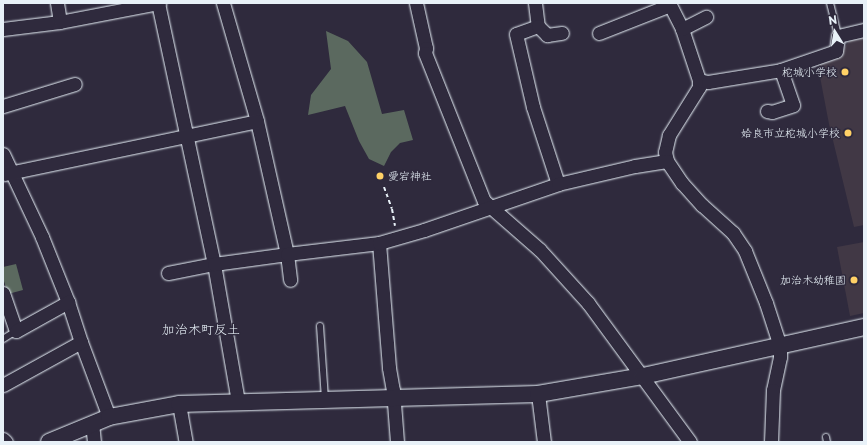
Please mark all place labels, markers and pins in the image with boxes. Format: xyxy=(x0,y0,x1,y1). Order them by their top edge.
place label: 柁城小学校 xyxy=(782,65,837,79)
marker: 柁城小学校 xyxy=(840,67,850,77)
place label: 姶良市立柁城小学校 xyxy=(741,126,840,140)
marker: 姶良市立柁城小学校 xyxy=(843,128,853,138)
place label: 愛宕神社 xyxy=(388,169,432,183)
marker: 愛宕神社 xyxy=(375,171,385,181)
place label: 加治木幼稚園 xyxy=(780,273,846,287)
marker: 加治木幼稚園 xyxy=(849,275,859,285)

